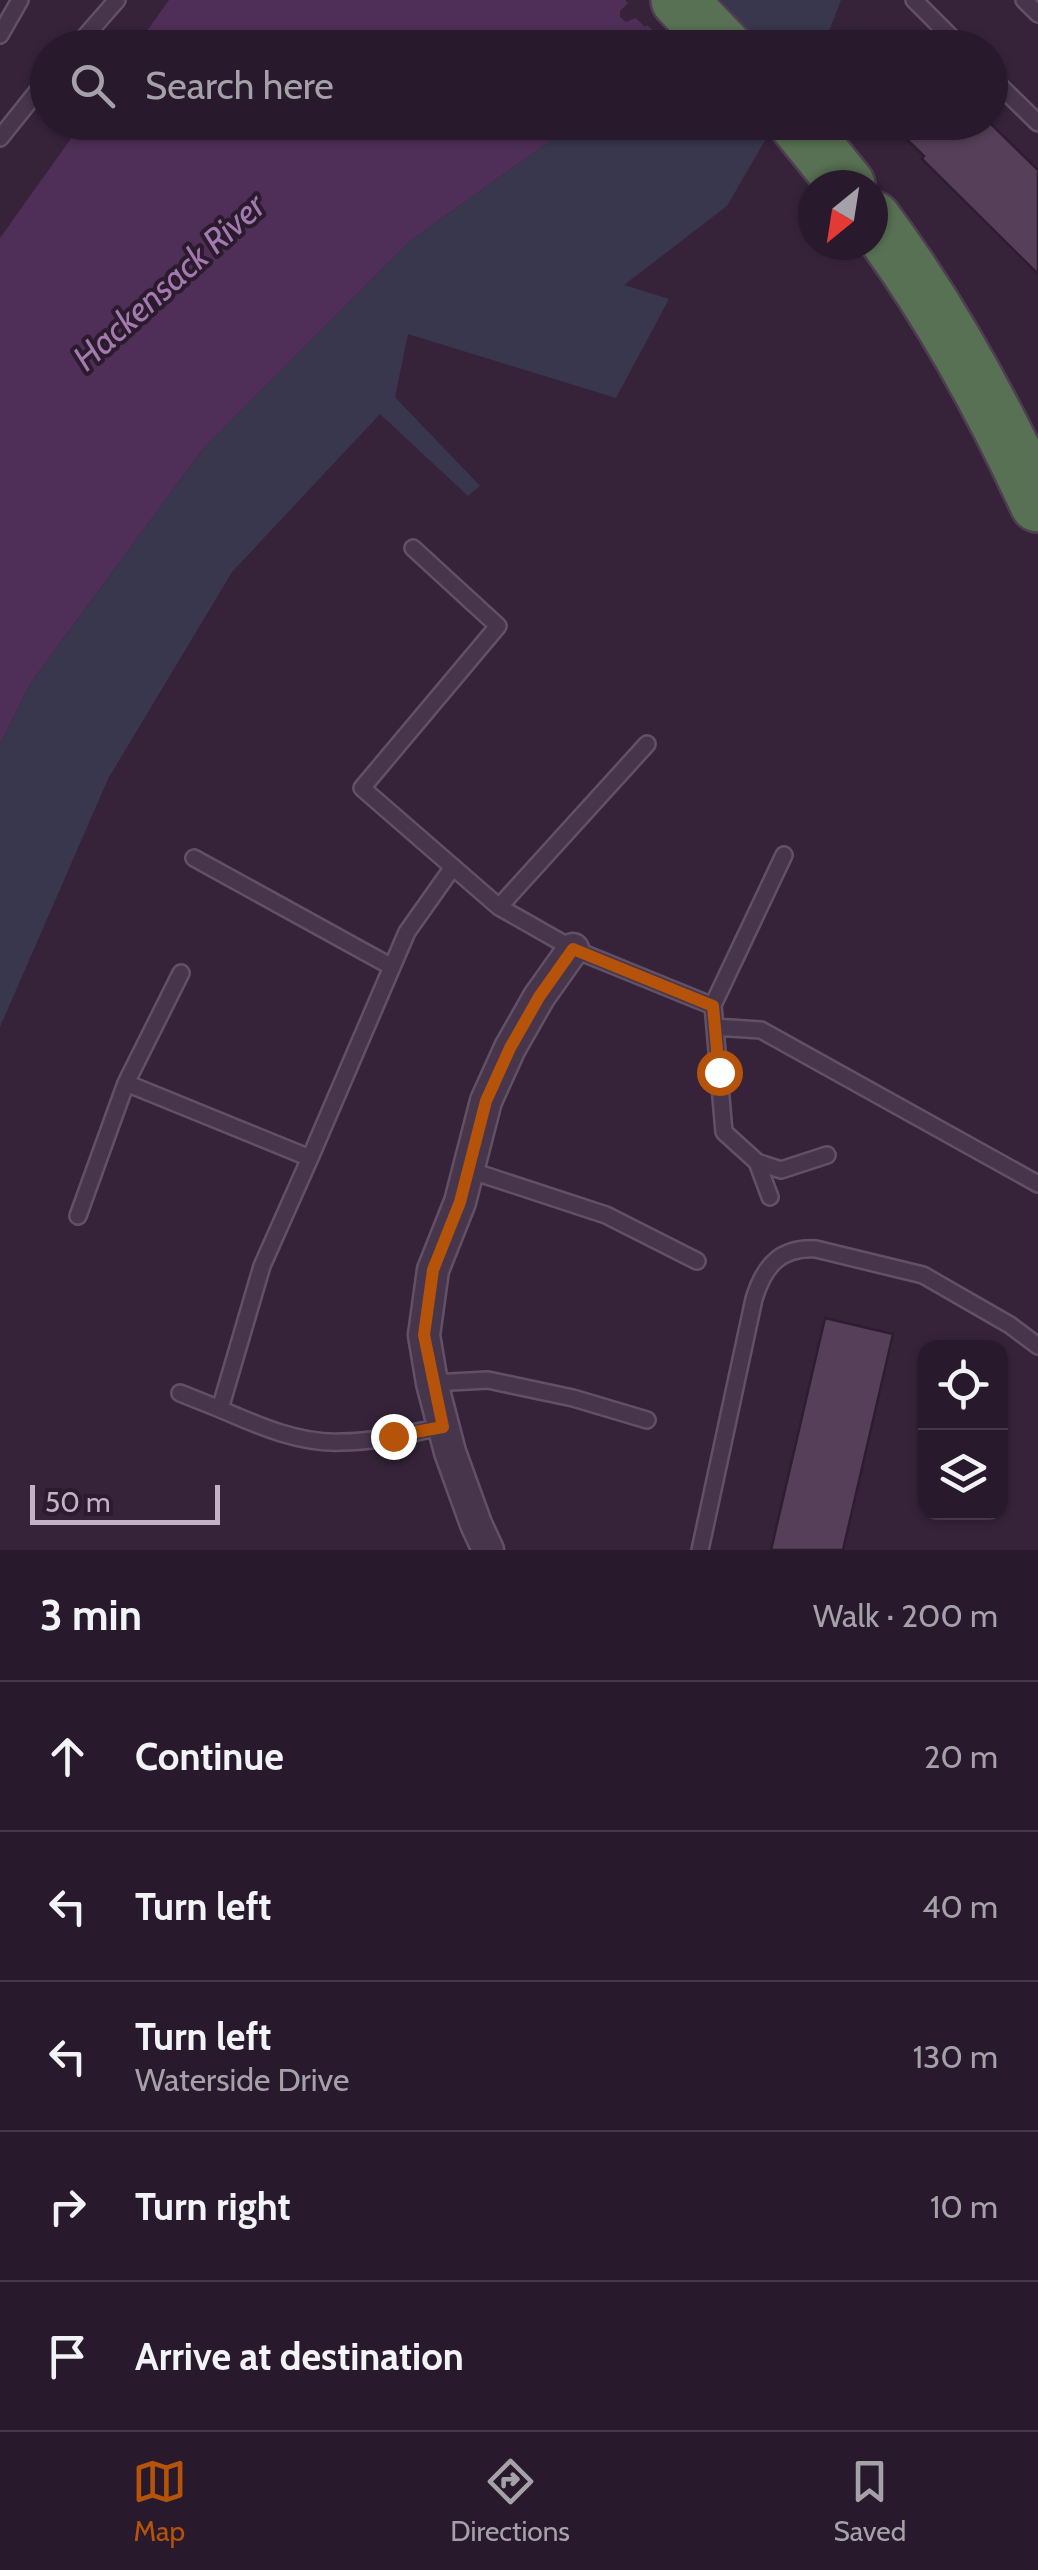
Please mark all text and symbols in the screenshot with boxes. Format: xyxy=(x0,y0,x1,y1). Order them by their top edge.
search box xyxy=(30,30,1008,140)
icon: search xyxy=(65,58,120,113)
text: Search here xyxy=(145,62,334,109)
north arrow xyxy=(798,170,888,260)
water label: Hackensack River xyxy=(64,183,274,379)
route start xyxy=(697,1050,743,1096)
map controls xyxy=(918,1340,1008,1520)
button: locate xyxy=(918,1340,1008,1430)
route end xyxy=(371,1414,417,1460)
button: layers xyxy=(918,1430,1008,1520)
scale bar xyxy=(30,1480,220,1524)
text: 50 m xyxy=(45,1485,111,1519)
text: 3 min xyxy=(40,1589,142,1641)
text: Walk · 200 m xyxy=(813,1596,998,1635)
icon: ahead xyxy=(40,1729,95,1784)
text: Continue xyxy=(135,1733,284,1780)
text: 20 m xyxy=(924,1737,998,1776)
icon: left xyxy=(40,1879,95,1934)
text: Turn left xyxy=(135,1883,271,1930)
text: 40 m xyxy=(922,1887,998,1926)
text: Turn left xyxy=(135,2013,271,2060)
icon: left xyxy=(40,2029,95,2084)
text: 130 m xyxy=(913,2037,998,2076)
text: Waterside Drive xyxy=(135,2060,349,2099)
icon: right xyxy=(40,2179,95,2234)
text: Turn right xyxy=(135,2183,291,2230)
text: 10 m xyxy=(930,2187,998,2226)
icon: arrive xyxy=(40,2329,95,2384)
text: Arrive at destination xyxy=(135,2333,464,2380)
tab: Map xyxy=(132,2454,187,2548)
tab: Directions xyxy=(450,2454,570,2548)
tab: Saved xyxy=(834,2454,906,2548)

